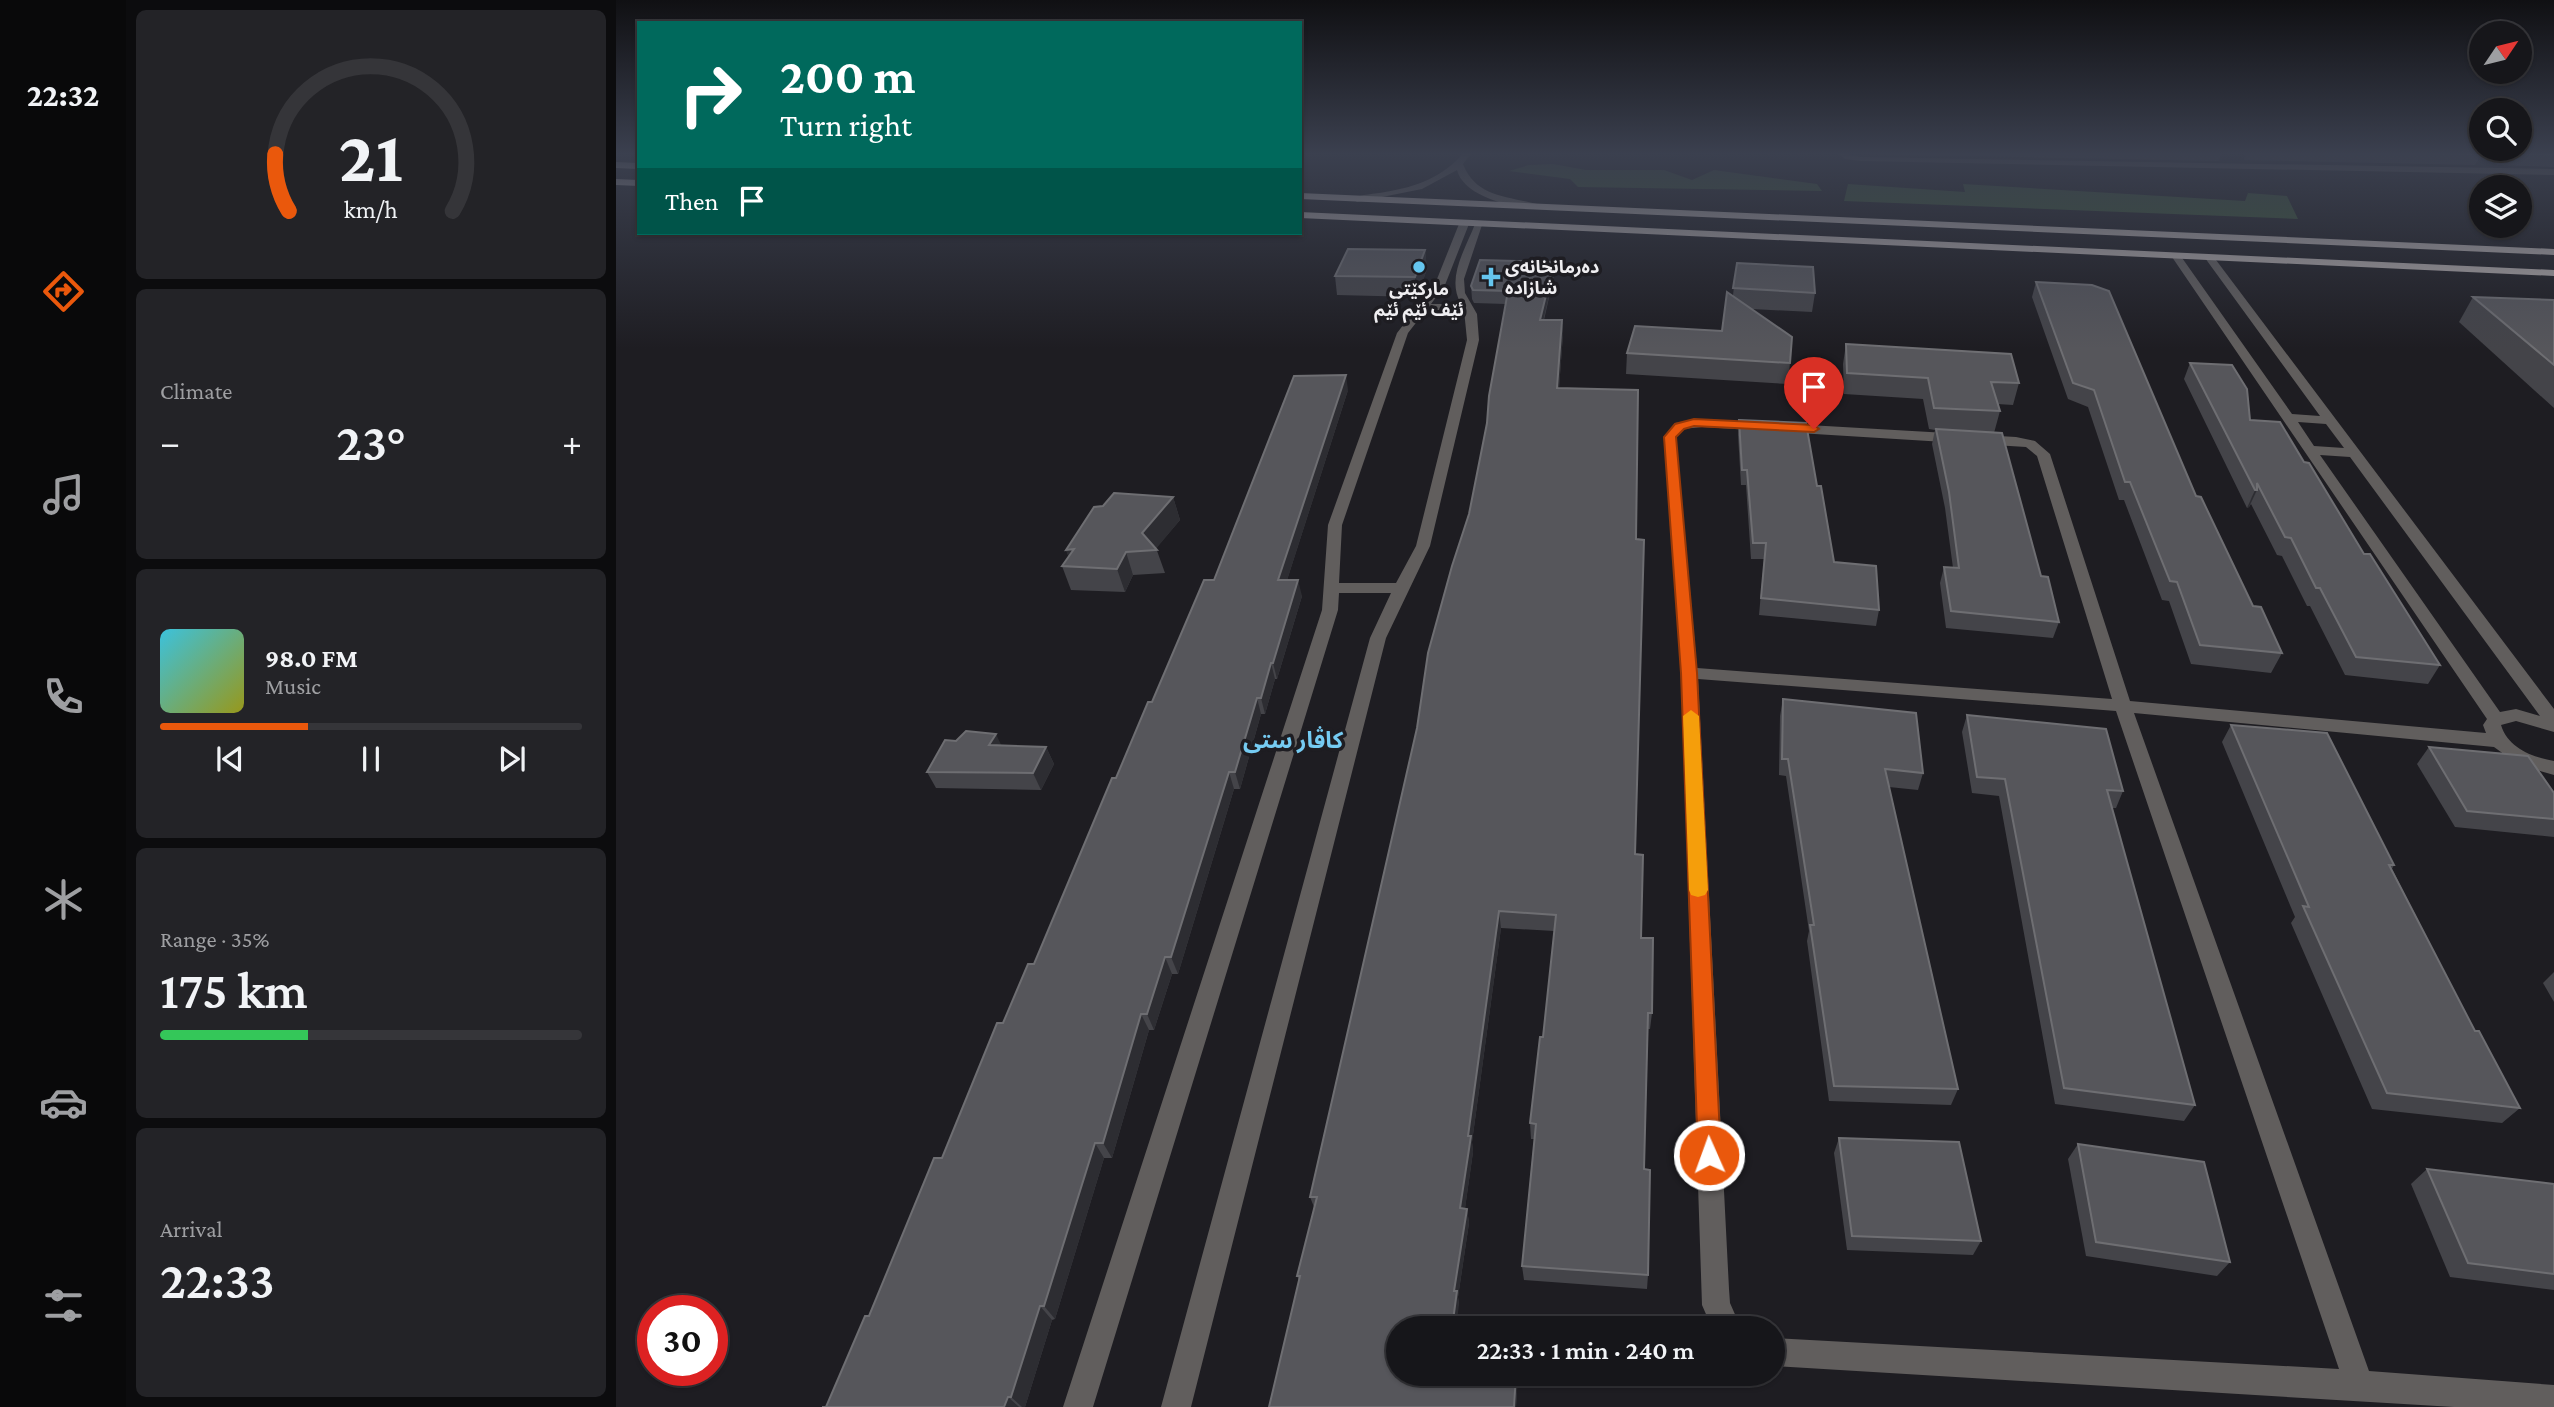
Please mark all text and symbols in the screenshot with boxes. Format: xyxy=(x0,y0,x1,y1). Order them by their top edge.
north arrow xyxy=(2469,21,2532,84)
map controls xyxy=(2469,21,2532,238)
icon: right xyxy=(665,49,756,140)
text: 200 m xyxy=(780,49,915,104)
text: 22:32 xyxy=(27,77,99,113)
button: search xyxy=(2469,98,2532,161)
text: Turn right xyxy=(780,107,912,143)
text: 21 xyxy=(339,116,403,197)
button: layers xyxy=(2469,175,2532,238)
icon: arrive xyxy=(733,182,771,220)
text: Then xyxy=(665,187,719,216)
text: km/h xyxy=(344,196,398,223)
place label: دەرمانخانەی شازادە xyxy=(1505,257,1599,299)
marker: مارکێتی ئێف ئێم ئێم xyxy=(1411,259,1427,275)
icon: directions xyxy=(39,267,88,316)
marker: دەرمانخانەی شازادە xyxy=(1483,269,1499,285)
place label: مارکێتی ئێف ئێم ئێم xyxy=(1374,279,1464,323)
pin xyxy=(1784,357,1844,429)
icon: arrive xyxy=(1795,368,1833,406)
text: Climate xyxy=(160,378,232,404)
text: 23° xyxy=(336,413,406,471)
text: − xyxy=(160,421,180,463)
text: + xyxy=(562,421,582,463)
icon: music xyxy=(39,470,88,519)
text: 98.0 FM xyxy=(265,644,358,673)
icon: phone xyxy=(39,672,88,721)
text: Music xyxy=(265,673,321,699)
district label: کاڤار ستی xyxy=(1243,726,1344,754)
icon: previous xyxy=(211,740,249,778)
icon: pause xyxy=(352,740,390,778)
icon: next xyxy=(493,740,531,778)
icon: climate xyxy=(39,875,88,924)
text: Range · 35% xyxy=(160,926,269,952)
text: 175 km xyxy=(160,961,308,1019)
icon: car xyxy=(39,1078,88,1127)
position arrow xyxy=(1672,1118,1746,1192)
text: Arrival xyxy=(160,1216,223,1242)
text: 22:33 xyxy=(160,1251,274,1309)
icon: filters xyxy=(39,1281,88,1330)
speed limit sign: 30 xyxy=(637,1295,728,1386)
text: 22:33 · 1 min · 240 m xyxy=(1477,1336,1694,1365)

